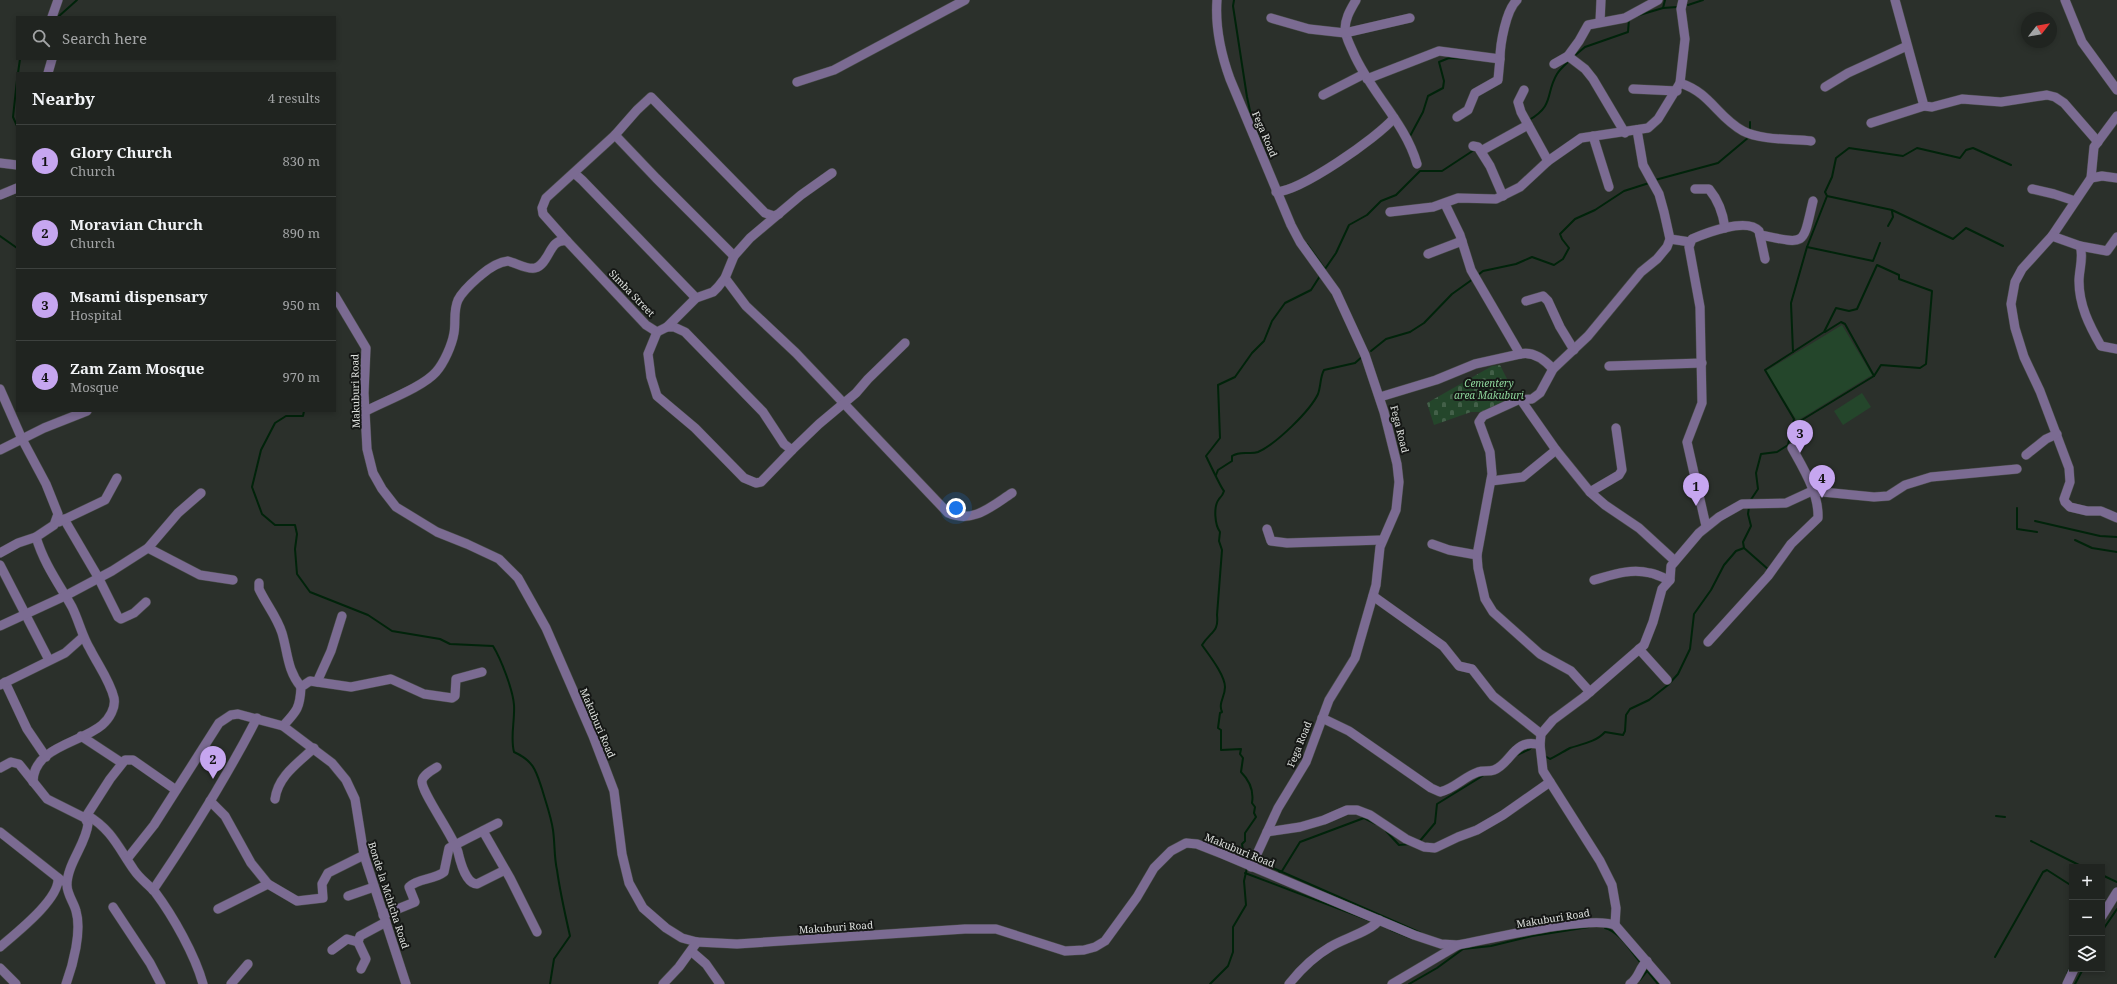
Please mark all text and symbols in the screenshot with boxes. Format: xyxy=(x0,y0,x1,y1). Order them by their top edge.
north arrow xyxy=(2021,12,2057,48)
search box xyxy=(16,16,336,60)
icon: search xyxy=(30,27,52,49)
text: Search here xyxy=(62,28,147,48)
text: Nearby xyxy=(32,87,95,110)
text: 4 results xyxy=(268,89,320,107)
street label: Fega Road xyxy=(1249,109,1281,159)
text: Glory Church xyxy=(70,142,172,162)
text: 1 xyxy=(41,152,49,170)
text: 830 m xyxy=(283,152,320,170)
text: Church xyxy=(70,162,115,180)
text: Moravian Church xyxy=(70,214,203,234)
text: 2 xyxy=(41,224,49,242)
text: 890 m xyxy=(283,224,320,242)
text: Church xyxy=(70,234,115,252)
street label: Simba Street xyxy=(606,266,658,320)
text: Msami dispensary xyxy=(70,286,208,306)
text: 3 xyxy=(41,296,49,314)
text: 950 m xyxy=(283,296,320,314)
text: Hospital xyxy=(70,306,122,324)
street label: Makuburi Road xyxy=(347,354,363,428)
text: Zam Zam Mosque xyxy=(70,358,204,378)
text: 4 xyxy=(41,368,49,386)
text: 970 m xyxy=(283,368,320,386)
park label: Cementery area Makuburi xyxy=(1454,376,1524,402)
text: Mosque xyxy=(70,378,119,396)
street label: Fega Road xyxy=(1387,404,1413,454)
pin: 3 xyxy=(1787,420,1813,453)
pin: 4 xyxy=(1809,465,1835,498)
pin: 1 xyxy=(1683,473,1709,506)
your location xyxy=(946,498,966,518)
street label: Makuburi Road xyxy=(577,686,619,760)
street label: Fega Road xyxy=(1283,719,1315,769)
pin: 2 xyxy=(200,746,226,779)
street label: Makuburi Road xyxy=(1203,830,1277,870)
street label: Bonde la Mchicha Road xyxy=(365,840,413,950)
map controls xyxy=(2069,864,2105,972)
button: + xyxy=(2069,864,2105,900)
button: − xyxy=(2069,900,2105,936)
street label: Makuburi Road xyxy=(1515,905,1591,931)
street label: Makuburi Road xyxy=(798,917,874,937)
button: layers xyxy=(2069,936,2105,972)

